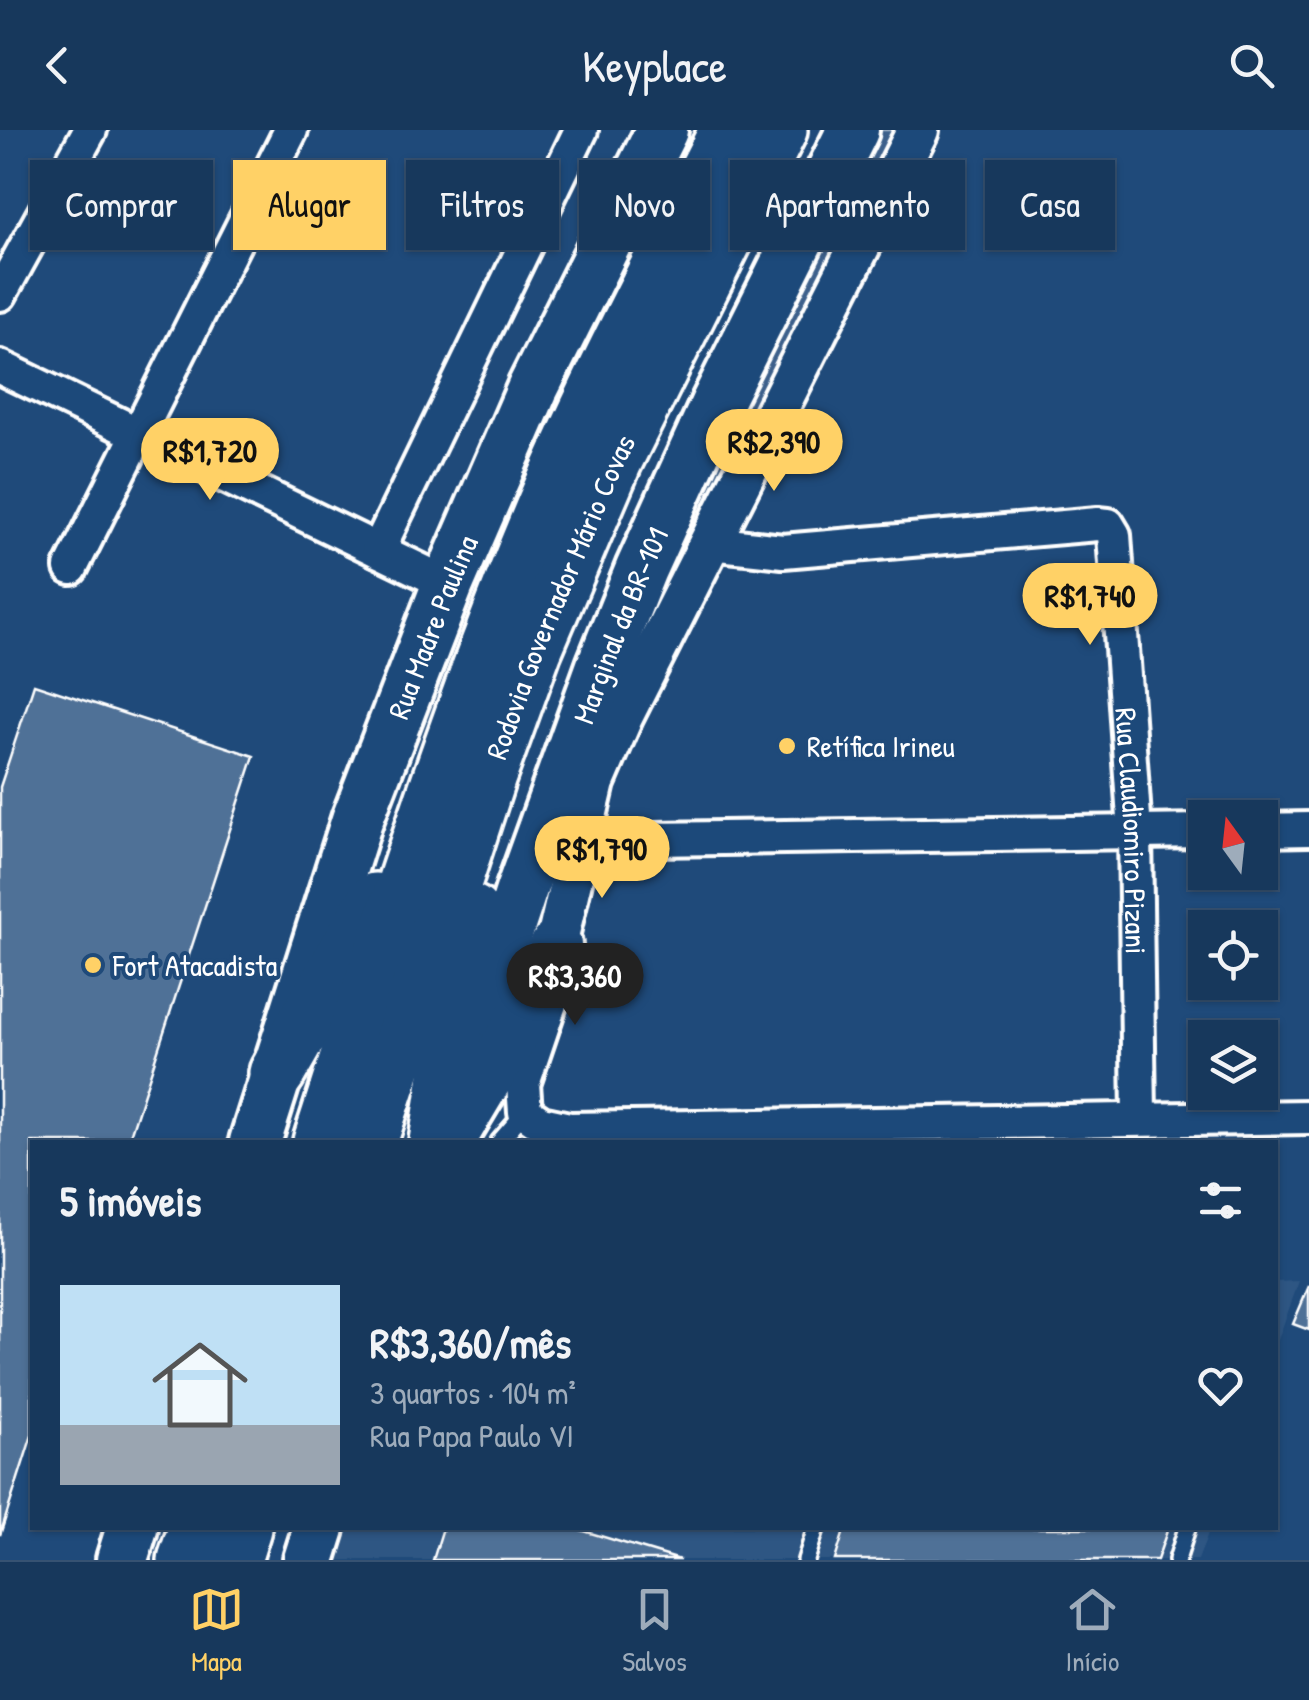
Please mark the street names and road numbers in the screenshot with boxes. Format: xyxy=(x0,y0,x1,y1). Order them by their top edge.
street label: Rodovia Governador Mário Covas xyxy=(476,428,644,764)
street label: Marginal da BR-101 xyxy=(563,521,677,729)
street label: Rua Madre Paulina xyxy=(378,529,487,724)
street label: Rua Claudiomiro Pizani xyxy=(1106,706,1157,955)

